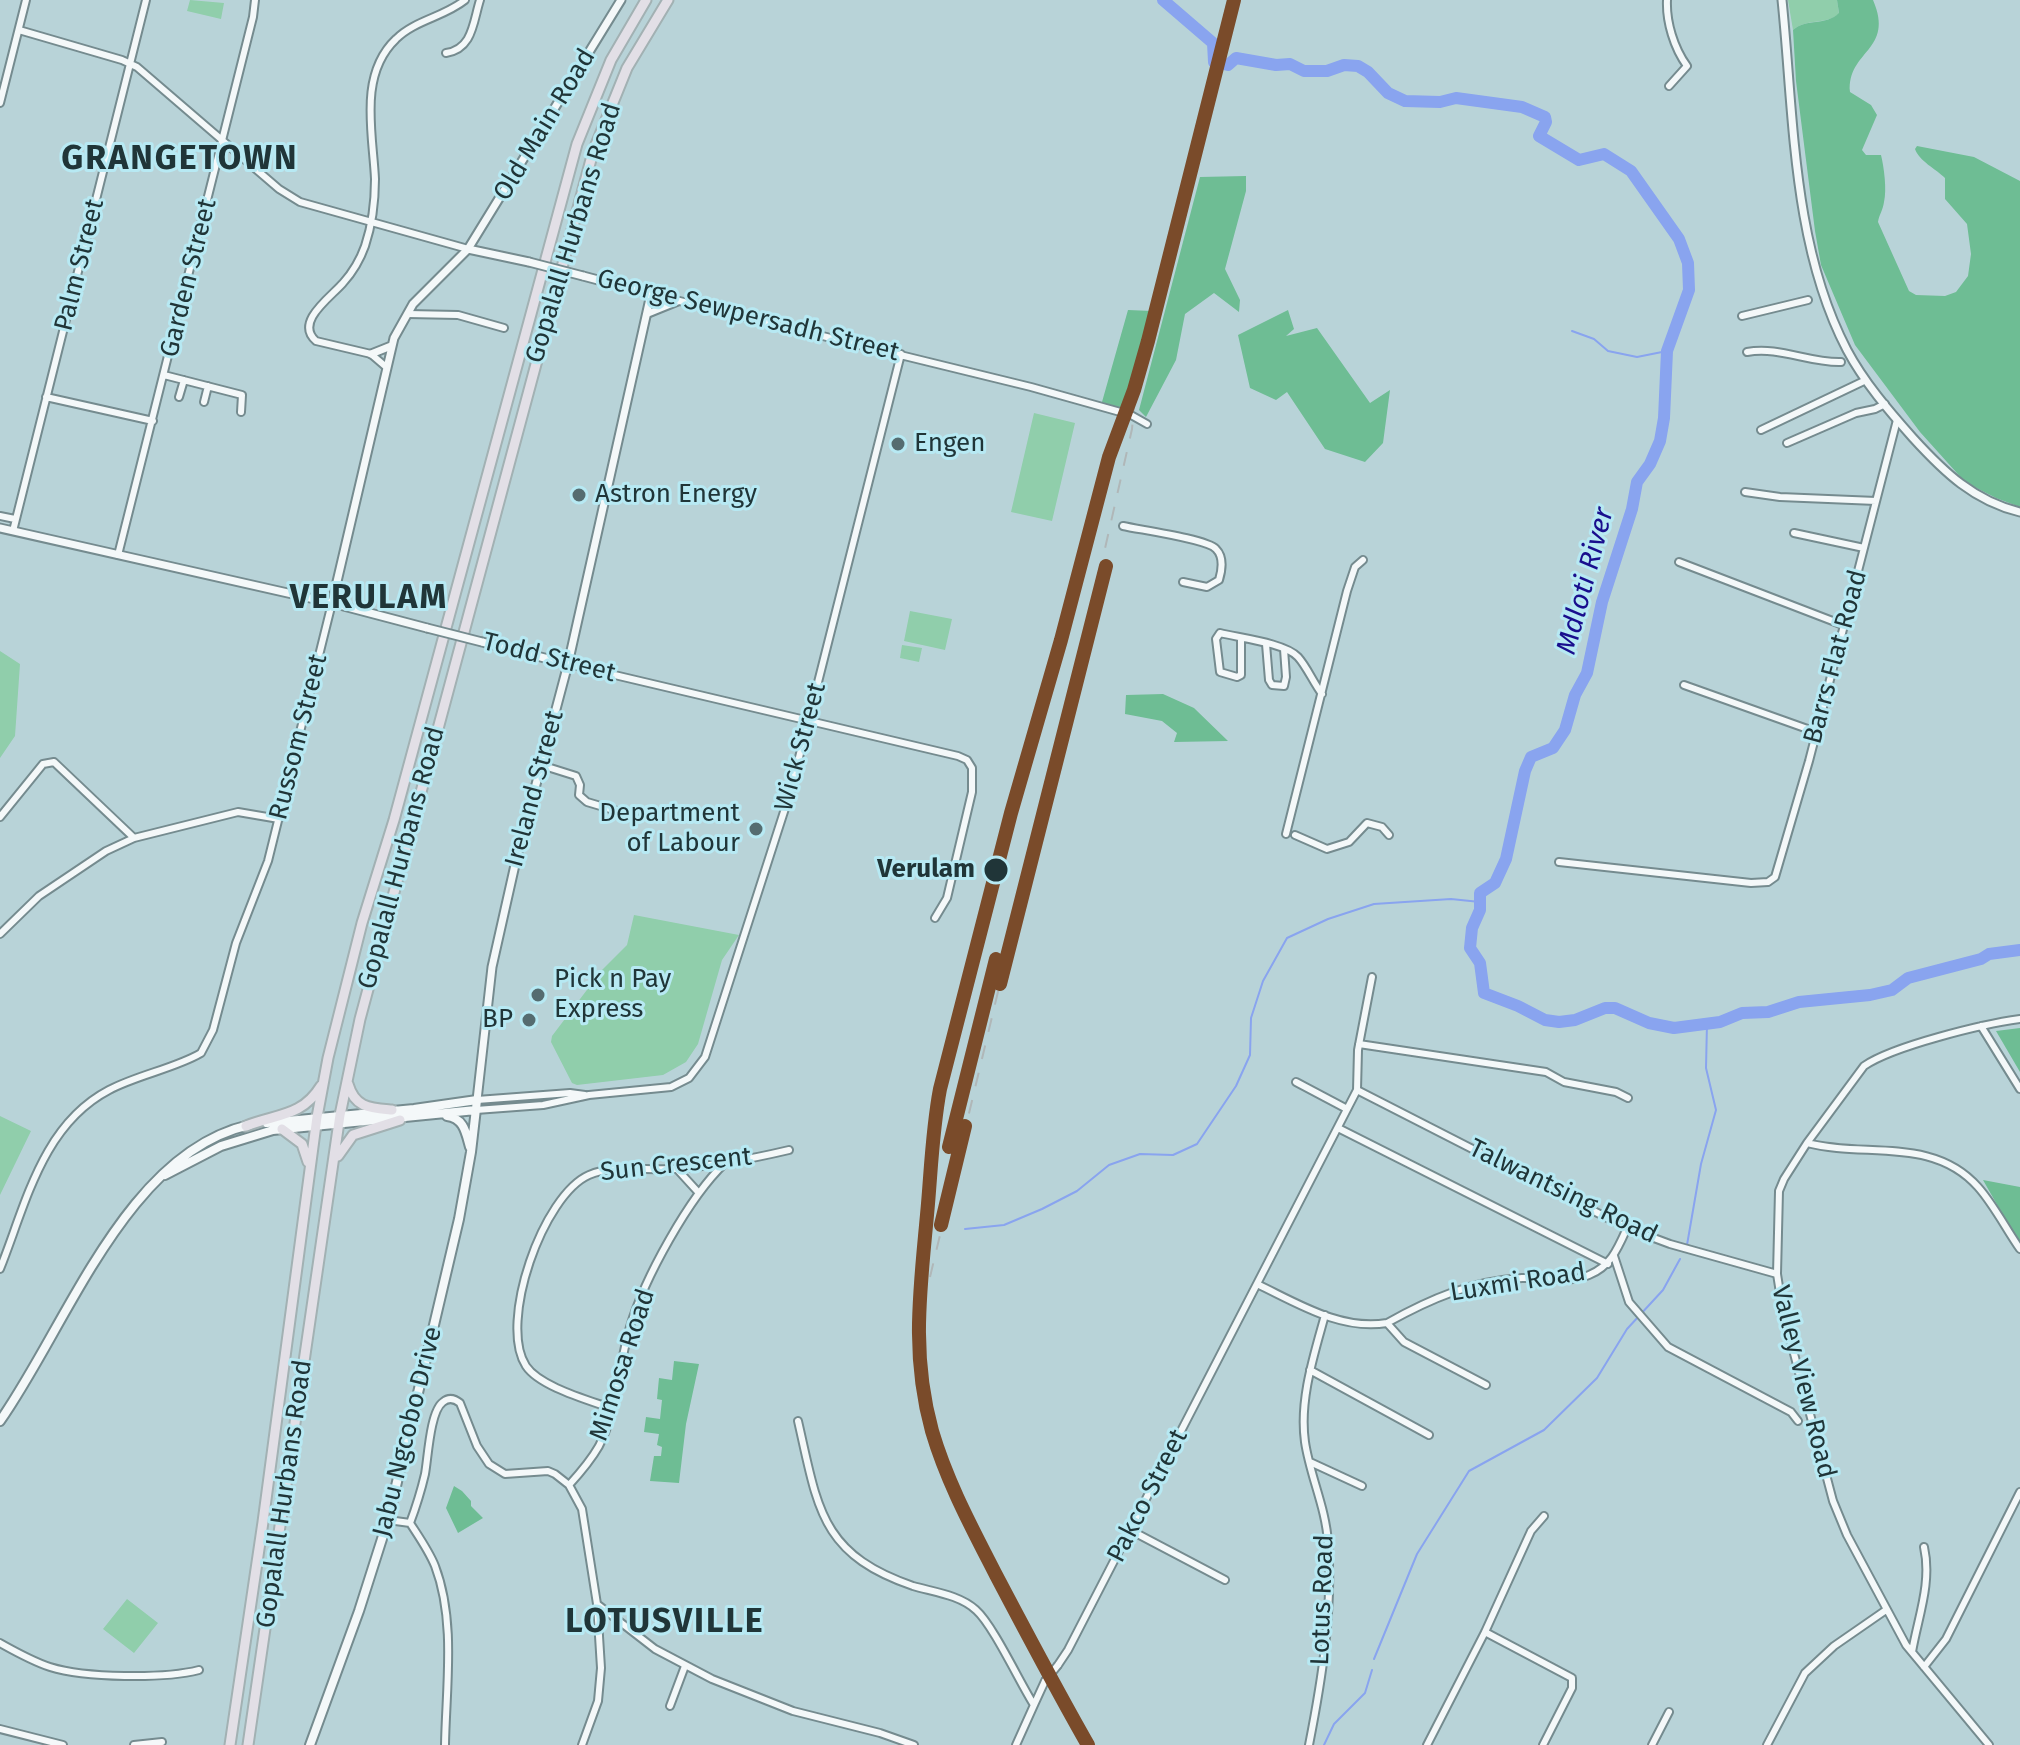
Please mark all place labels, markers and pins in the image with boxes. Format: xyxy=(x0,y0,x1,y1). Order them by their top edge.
place label: Engen xyxy=(914,428,985,460)
marker: Engen xyxy=(889,435,907,453)
place label: Astron Energy xyxy=(595,479,757,511)
marker: Astron Energy xyxy=(570,486,588,504)
place label: Department of Labour xyxy=(599,798,740,860)
marker: Department of Labour xyxy=(747,820,765,838)
place label: Verulam xyxy=(877,854,975,886)
marker: Verulam xyxy=(982,856,1010,884)
place label: Pick n Pay Express xyxy=(554,964,671,1026)
marker: Pick n Pay Express xyxy=(529,986,547,1004)
place label: BP xyxy=(482,1004,513,1036)
marker: BP xyxy=(520,1011,538,1029)

